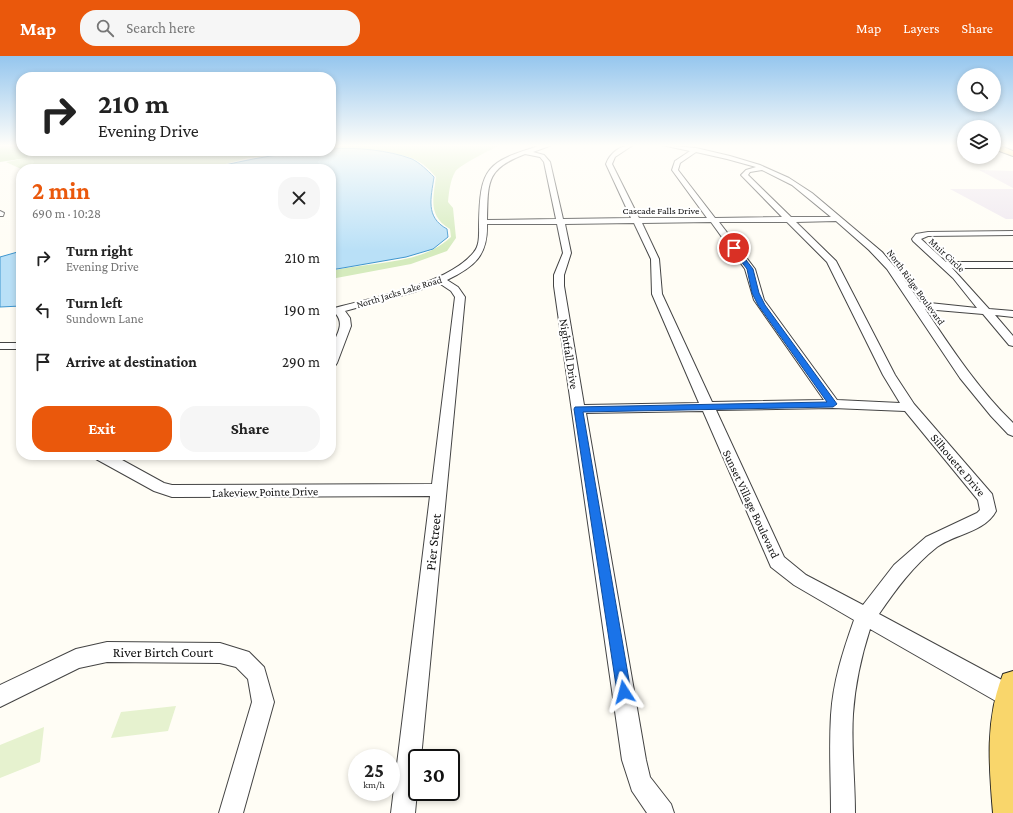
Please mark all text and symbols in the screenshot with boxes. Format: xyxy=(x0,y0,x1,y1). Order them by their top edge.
search box xyxy=(80,10,360,46)
icon: search xyxy=(94,17,116,39)
text: Map xyxy=(20,18,56,39)
text: Search here xyxy=(126,20,195,36)
text: Map xyxy=(856,20,881,36)
text: Layers xyxy=(903,20,940,36)
text: Share xyxy=(962,20,993,36)
map controls xyxy=(957,68,1001,164)
button: search xyxy=(957,68,1001,112)
icon: right xyxy=(32,88,84,140)
text: 210 m xyxy=(98,88,169,119)
button: layers xyxy=(957,120,1001,164)
text: Evening Drive xyxy=(98,121,199,141)
text: 2 min xyxy=(32,177,90,204)
button: close xyxy=(278,177,320,219)
street label: Cascade Falls Drive xyxy=(623,205,700,216)
text: 690 m · 10:28 xyxy=(32,206,101,221)
pin xyxy=(717,231,751,265)
street label: Muir Circle xyxy=(927,236,968,275)
icon: arrive xyxy=(723,237,745,259)
text: Turn right xyxy=(66,243,133,259)
icon: right xyxy=(32,247,54,269)
street label: North Ridge Boulevard xyxy=(885,247,947,327)
text: 210 m xyxy=(285,250,320,266)
text: Evening Drive xyxy=(66,259,139,274)
street label: North Jacks Lake Road xyxy=(355,274,444,310)
text: Turn left xyxy=(66,295,122,311)
icon: left xyxy=(32,299,54,321)
text: 190 m xyxy=(284,302,320,318)
text: Sundown Lane xyxy=(66,311,143,326)
street label: Nightfall Drive xyxy=(557,318,581,390)
icon: arrive xyxy=(32,351,54,373)
text: Arrive at destination xyxy=(66,354,197,370)
text: 290 m xyxy=(282,354,320,370)
button: Exit xyxy=(32,406,172,452)
button: Share xyxy=(180,406,320,452)
street label: Silhouette Drive xyxy=(928,431,988,499)
street label: Sunset Village Boulevard xyxy=(720,447,783,561)
street label: Lakeview Pointe Drive xyxy=(212,484,318,500)
street label: Pier Street xyxy=(422,512,444,571)
street label: River Birtch Court xyxy=(113,644,214,660)
position arrow xyxy=(603,671,645,713)
speed limit sign: 30 xyxy=(408,749,460,801)
text: 25 xyxy=(364,759,384,781)
text: km/h xyxy=(363,779,385,790)

